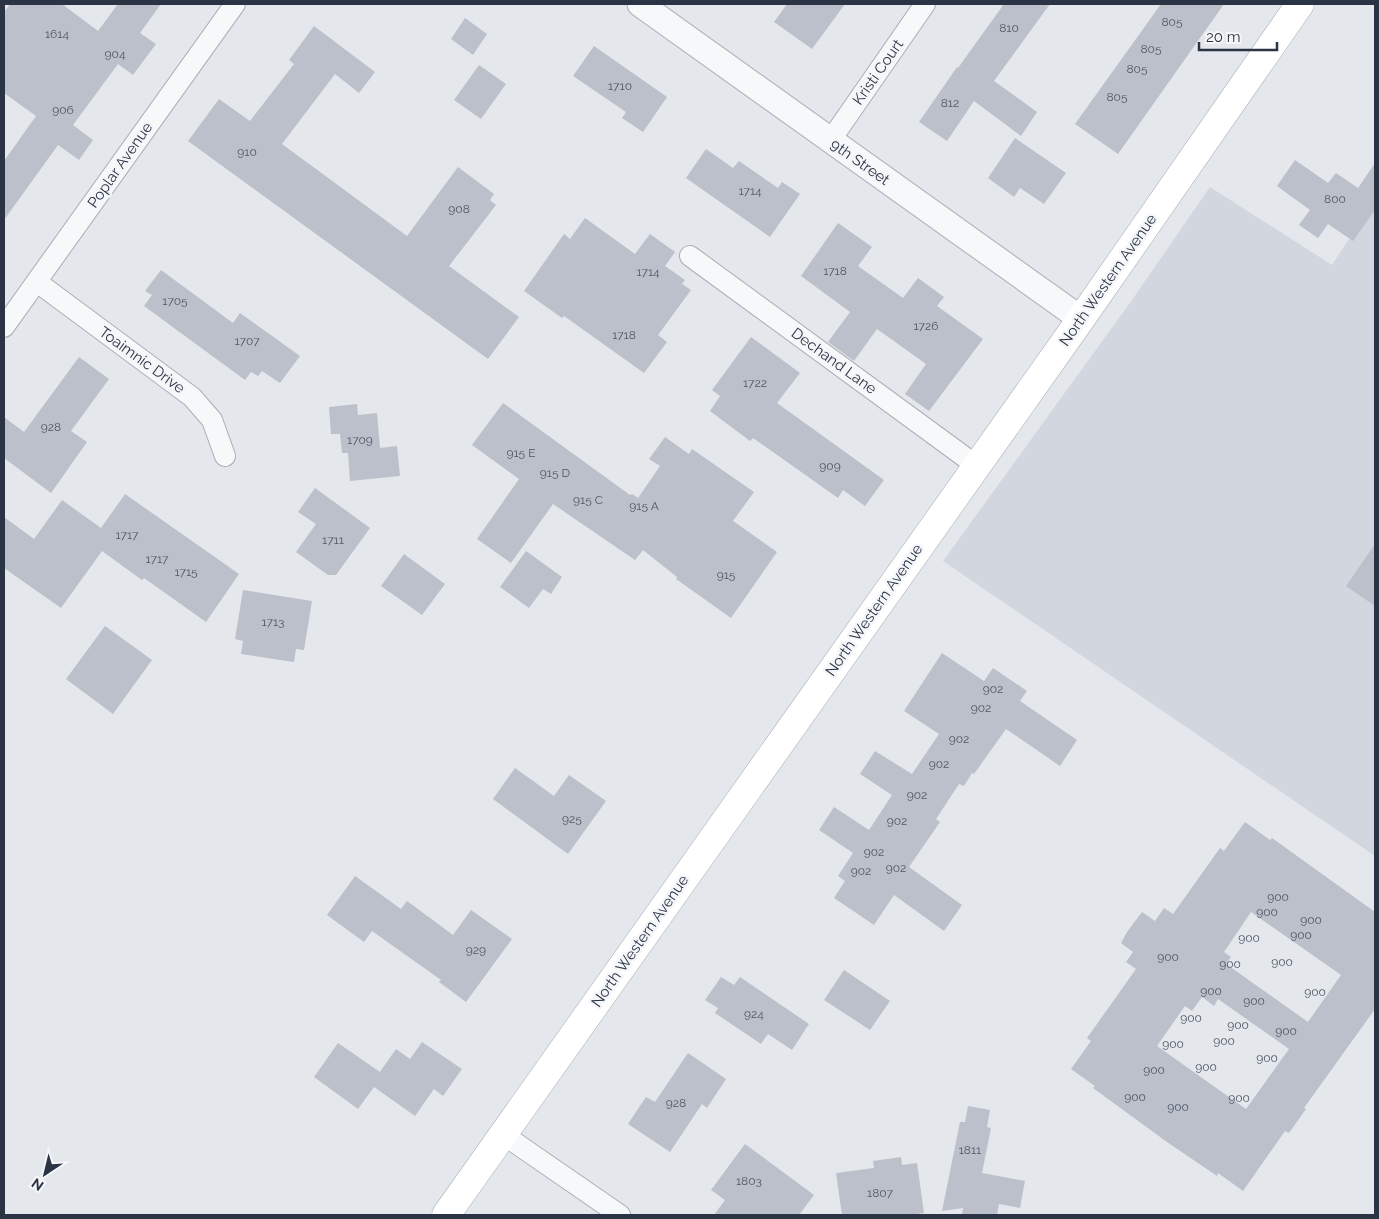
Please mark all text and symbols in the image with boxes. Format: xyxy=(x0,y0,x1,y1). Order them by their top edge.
house number: 805 xyxy=(1161,15,1183,29)
scale bar xyxy=(1199,20,1276,52)
house number: 810 xyxy=(999,21,1019,35)
house number: 1614 xyxy=(45,27,69,41)
text: 20 m xyxy=(1206,28,1241,46)
street label: Kristi Court xyxy=(849,36,907,108)
house number: 805 xyxy=(1140,42,1162,56)
house number: 904 xyxy=(105,47,126,61)
house number: 805 xyxy=(1126,62,1148,76)
house number: 1710 xyxy=(608,79,632,93)
house number: 805 xyxy=(1106,90,1128,104)
house number: 812 xyxy=(941,96,959,110)
house number: 906 xyxy=(52,103,74,117)
street label: Poplar Avenue xyxy=(84,119,156,211)
street label: 9th Street xyxy=(827,135,893,189)
house number: 910 xyxy=(237,145,257,159)
house number: 1714 xyxy=(738,184,762,198)
house number: 800 xyxy=(1324,192,1346,206)
house number: 908 xyxy=(448,202,470,216)
street label: North Western Avenue xyxy=(1056,210,1161,350)
house number: 1718 xyxy=(823,264,847,278)
house number: 1714 xyxy=(636,265,660,279)
house number: 1705 xyxy=(162,294,188,308)
house number: 1726 xyxy=(914,319,938,333)
street label: Toaimnic Drive xyxy=(96,323,188,397)
street label: Dechand Lane xyxy=(788,324,880,398)
house number: 1718 xyxy=(612,328,636,342)
house number: 1707 xyxy=(234,334,260,348)
house number: 1722 xyxy=(743,376,767,390)
house number: 928 xyxy=(41,420,61,434)
house number: 1709 xyxy=(347,433,373,447)
house number: 915 E xyxy=(506,446,536,460)
house number: 909 xyxy=(819,459,841,473)
house number: 915 D xyxy=(540,466,571,480)
house number: 915 C xyxy=(573,493,603,507)
house number: 915 A xyxy=(629,499,659,513)
house number: 1717 xyxy=(116,528,139,542)
house number: 1711 xyxy=(322,533,344,547)
street label: North Western Avenue xyxy=(822,540,927,680)
house number: 1717 xyxy=(146,552,169,566)
house number: 1715 xyxy=(174,565,198,579)
house number: 915 xyxy=(717,568,736,582)
house number: 1713 xyxy=(261,615,285,629)
house number: 902 xyxy=(983,682,1003,696)
house number: 902 xyxy=(971,701,991,715)
house number: 902 xyxy=(949,732,969,746)
house number: 902 xyxy=(929,757,949,771)
house number: 902 xyxy=(907,788,927,802)
house number: 925 xyxy=(562,812,582,826)
house number: 902 xyxy=(887,814,907,828)
house number: 902 xyxy=(864,845,884,859)
house number: 902 xyxy=(886,861,906,875)
house number: 902 xyxy=(851,864,871,878)
street label: North Western Avenue xyxy=(588,871,693,1011)
house number: 900 xyxy=(1267,890,1289,904)
house number: 900 xyxy=(1256,905,1278,919)
house number: 900 xyxy=(1300,913,1322,927)
house number: 900 xyxy=(1290,928,1312,942)
house number: 900 xyxy=(1238,931,1260,945)
house number: 929 xyxy=(466,943,486,957)
house number: 900 xyxy=(1157,950,1179,964)
house number: 900 xyxy=(1271,955,1293,969)
house number: 900 xyxy=(1219,957,1241,971)
house number: 900 xyxy=(1200,984,1222,998)
house number: 900 xyxy=(1304,985,1326,999)
house number: 900 xyxy=(1243,994,1265,1008)
house number: 924 xyxy=(744,1007,764,1021)
house number: 900 xyxy=(1180,1011,1202,1025)
house number: 900 xyxy=(1227,1018,1249,1032)
house number: 900 xyxy=(1275,1024,1297,1038)
house number: 900 xyxy=(1213,1034,1235,1048)
house number: 900 xyxy=(1162,1037,1184,1051)
house number: 900 xyxy=(1256,1051,1278,1065)
house number: 900 xyxy=(1195,1060,1217,1074)
house number: 900 xyxy=(1143,1063,1165,1077)
house number: 900 xyxy=(1124,1090,1146,1104)
house number: 900 xyxy=(1228,1091,1250,1105)
house number: 928 xyxy=(666,1096,686,1110)
house number: 900 xyxy=(1167,1100,1189,1114)
house number: 1811 xyxy=(959,1143,981,1157)
north arrow xyxy=(20,1149,70,1199)
house number: 1803 xyxy=(736,1174,762,1188)
text: N xyxy=(29,1175,47,1194)
house number: 1807 xyxy=(867,1186,894,1200)

